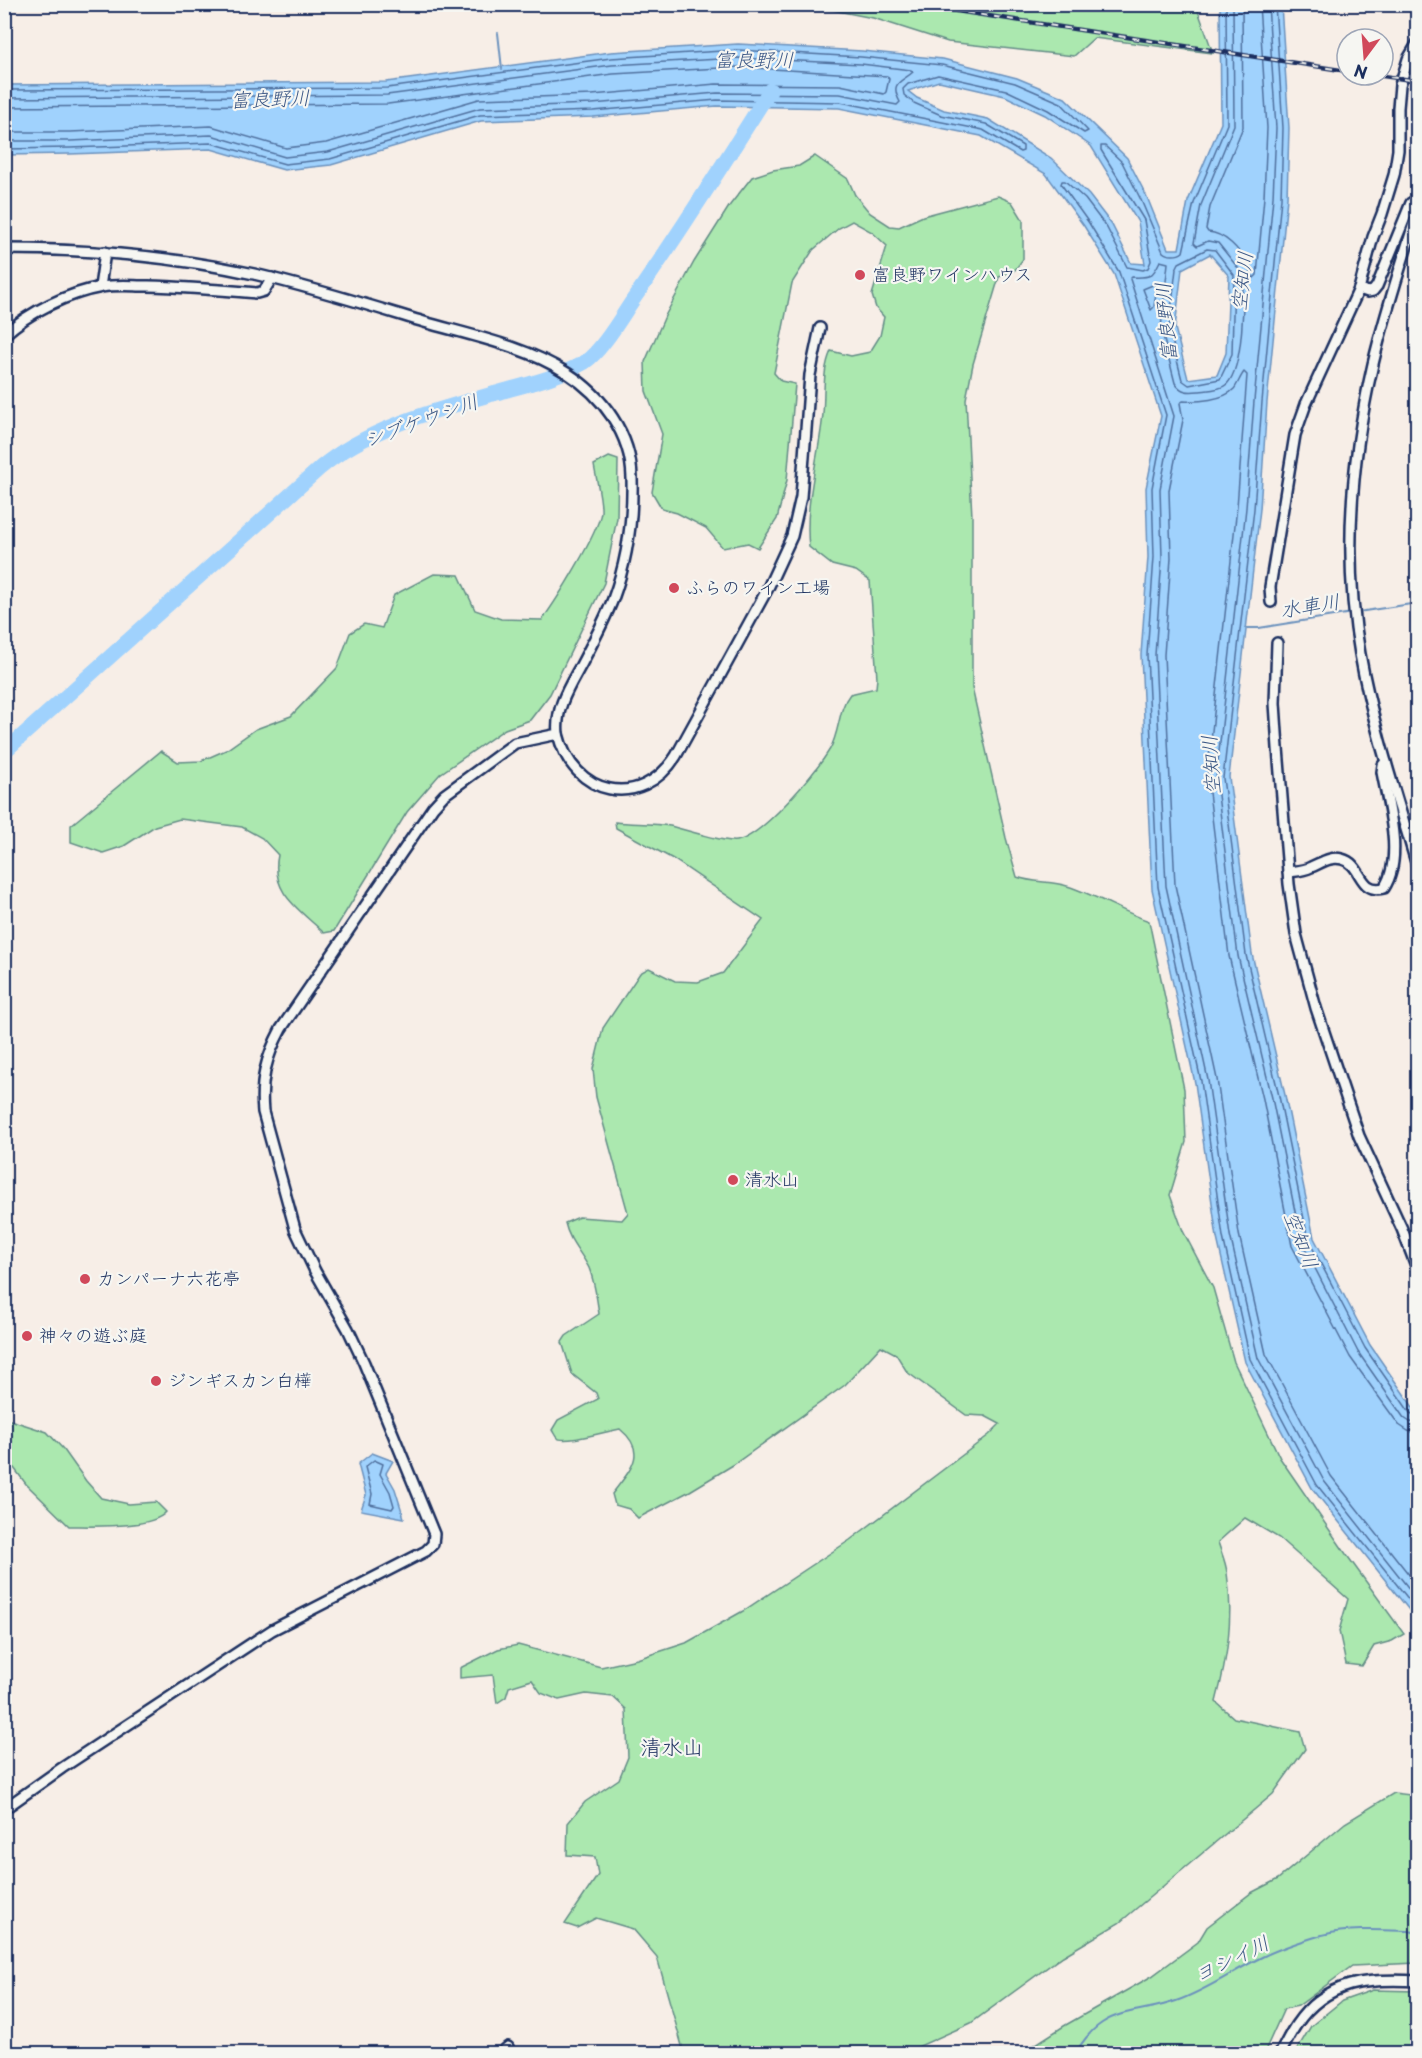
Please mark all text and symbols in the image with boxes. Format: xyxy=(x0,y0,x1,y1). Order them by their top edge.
north arrow xyxy=(1335,27,1395,87)
water label: 富良野川 xyxy=(714,44,794,74)
text: N xyxy=(1351,59,1370,86)
water label: 富良野川 xyxy=(229,82,310,114)
water label: 空知川 xyxy=(1222,249,1260,312)
place label: 富良野ワインハウス xyxy=(872,260,1032,287)
marker: 富良野ワインハウス xyxy=(853,268,867,282)
water label: 富良野川 xyxy=(1147,281,1183,363)
water label: シブケウシ川 xyxy=(359,385,482,455)
place label: ふらのワイン工場 xyxy=(686,573,830,600)
marker: ふらのワイン工場 xyxy=(667,581,681,595)
water label: 水車川 xyxy=(1278,586,1342,625)
water label: 空知川 xyxy=(1193,734,1227,796)
place label: 清水山 xyxy=(745,1165,799,1192)
marker: 清水山 xyxy=(726,1173,740,1187)
water label: 空知川 xyxy=(1277,1206,1327,1273)
place label: カンパーナ六花亭 xyxy=(97,1264,240,1291)
marker: カンパーナ六花亭 xyxy=(78,1272,92,1286)
place label: 神々の遊ぶ庭 xyxy=(39,1321,147,1348)
marker: 神々の遊ぶ庭 xyxy=(20,1329,34,1343)
place label: ジンギスカン白樺 xyxy=(168,1366,312,1393)
marker: ジンギスカン白樺 xyxy=(149,1374,163,1388)
district label: 清水山 xyxy=(641,1730,704,1762)
water label: ヨシイ川 xyxy=(1189,1927,1274,1989)

